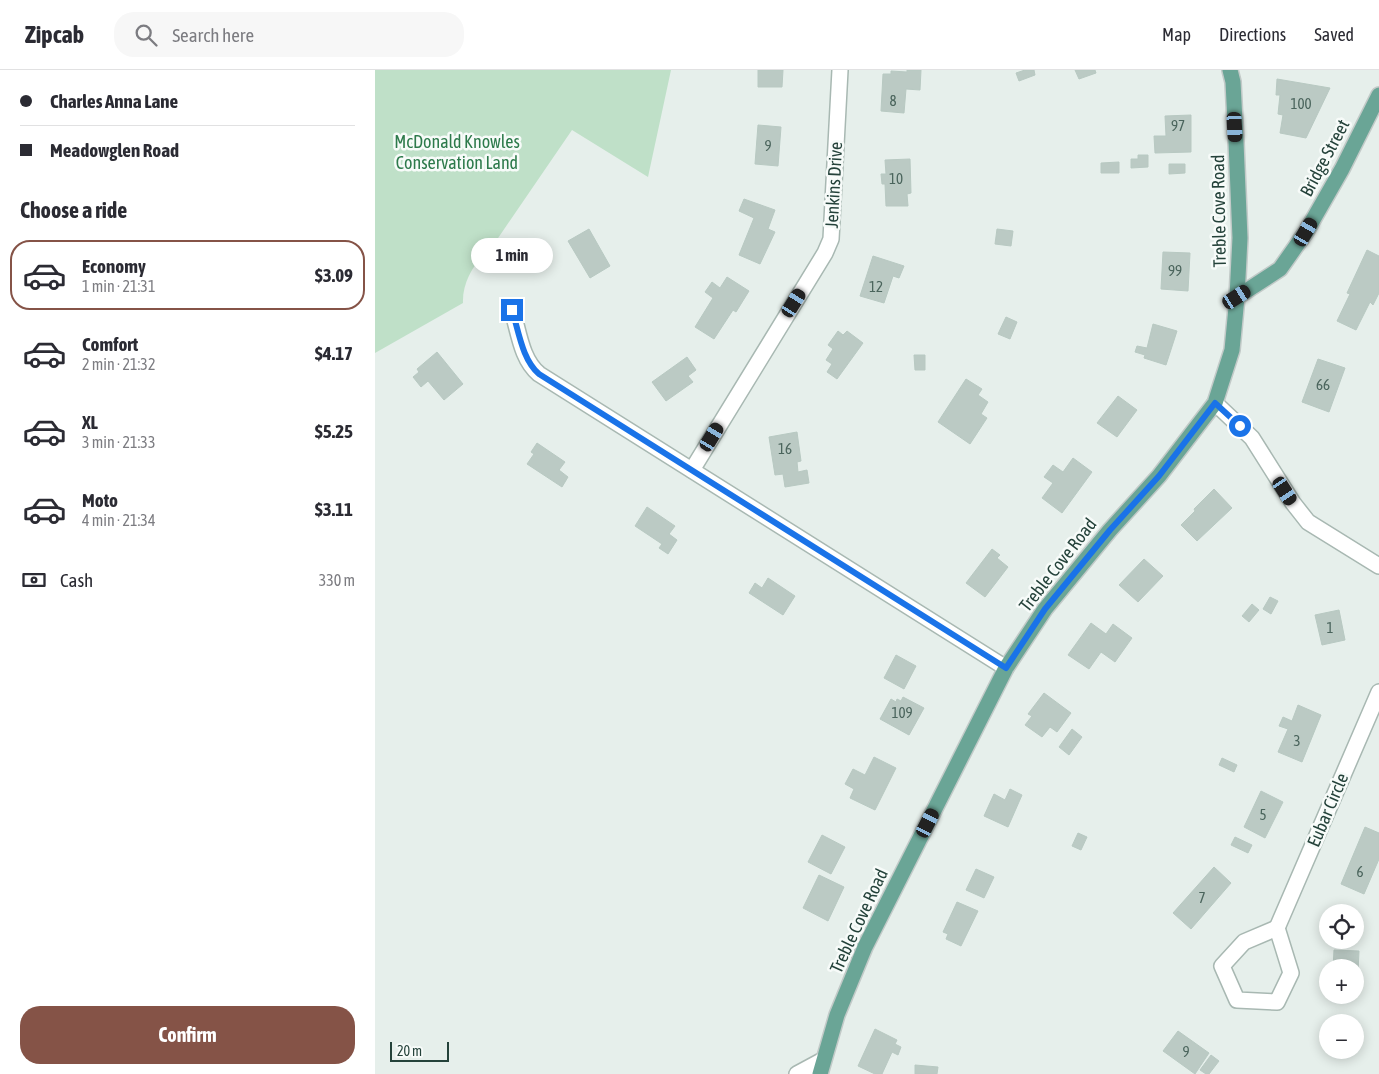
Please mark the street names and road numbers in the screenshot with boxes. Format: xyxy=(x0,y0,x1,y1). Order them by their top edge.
street label: Bridge Street xyxy=(1296,116,1354,200)
street label: Jenkins Drive xyxy=(821,141,846,229)
street label: Treble Cove Road xyxy=(1207,154,1230,268)
street label: Treble Cove Road xyxy=(1015,514,1101,616)
street label: Eubar Circle xyxy=(1303,770,1352,850)
street label: Treble Cove Road xyxy=(825,865,892,976)

